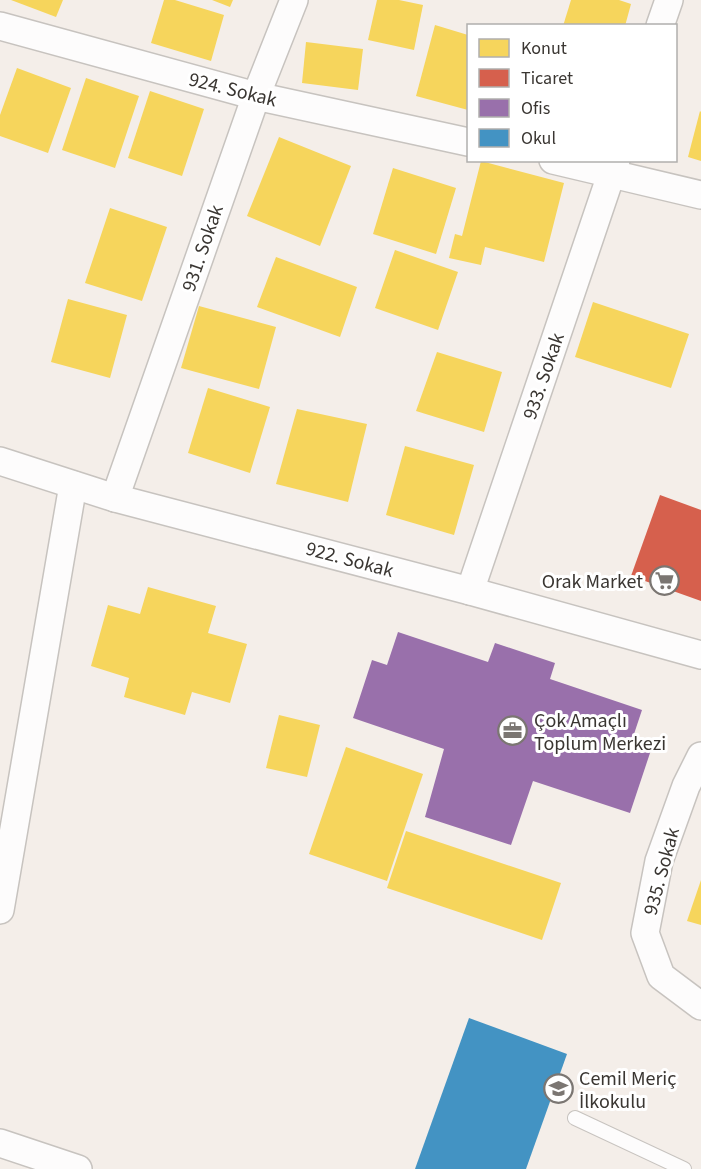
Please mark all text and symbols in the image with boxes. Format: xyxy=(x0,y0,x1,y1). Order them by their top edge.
legend xyxy=(467,24,677,162)
text: Konut xyxy=(521,36,567,61)
street label: 924. Sokak xyxy=(186,65,280,114)
text: Ticaret xyxy=(521,66,573,91)
text: Ofis xyxy=(521,96,550,121)
text: Okul xyxy=(521,126,556,151)
street label: 931. Sokak xyxy=(175,201,231,295)
street label: 933. Sokak xyxy=(516,329,572,423)
street label: 922. Sokak xyxy=(303,535,397,585)
supermarket icon: Orak Market xyxy=(648,565,680,597)
place label: Orak Market xyxy=(542,568,643,596)
place label: Çok Amaçlı Toplum Merkezi xyxy=(534,707,666,758)
office icon: Çok Amaçlı Toplum Merkezi xyxy=(497,715,529,747)
street label: 935. Sokak xyxy=(637,824,687,918)
place label: Cemil Meriç İlkokulu xyxy=(579,1065,676,1116)
school or university icon: Cemil Meriç İlkokulu xyxy=(542,1073,574,1105)

